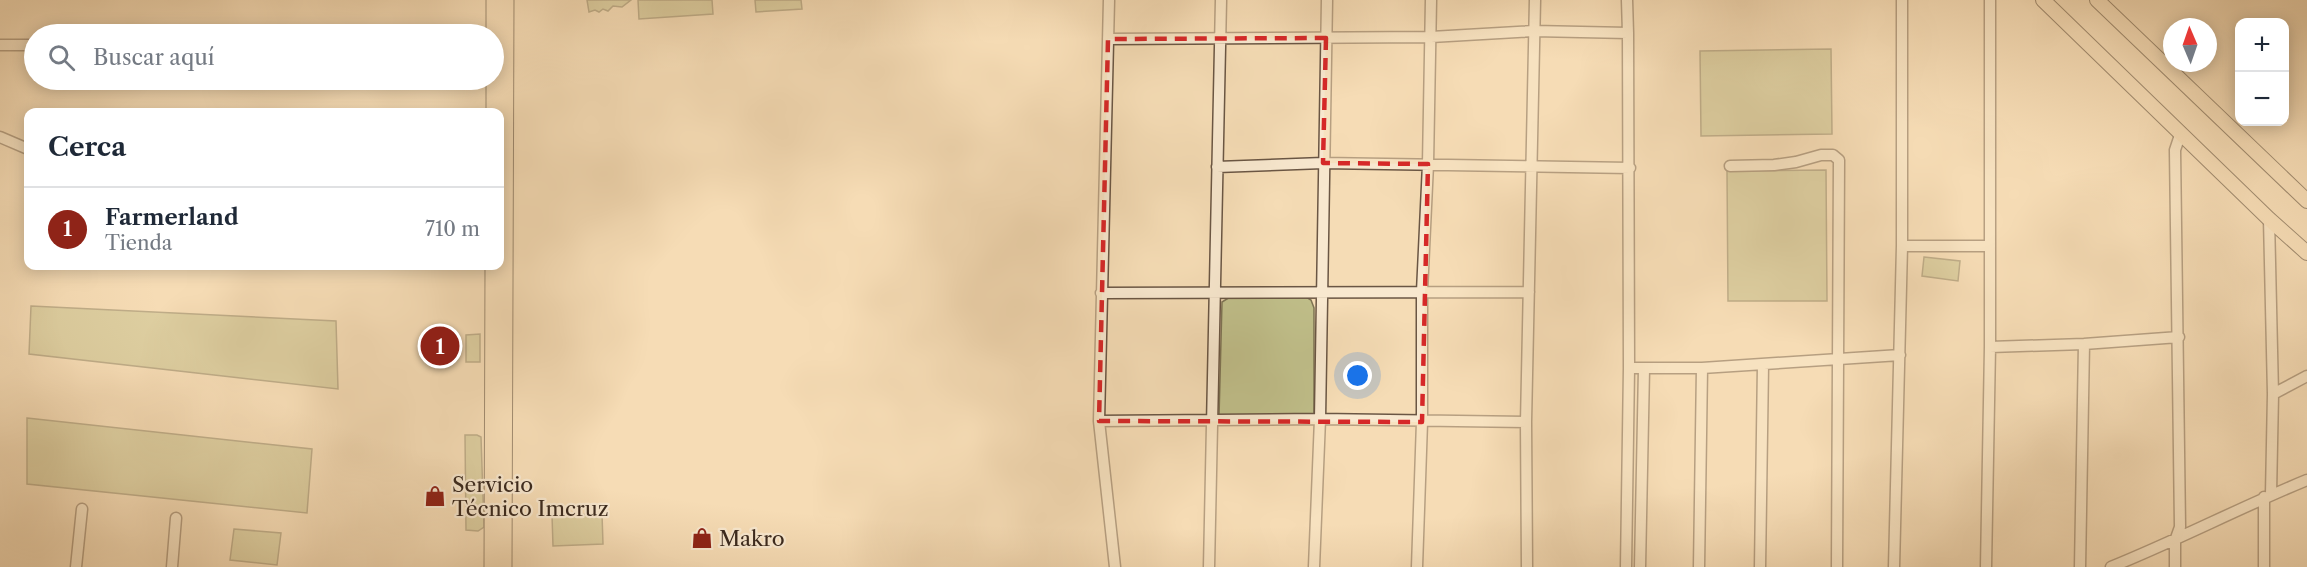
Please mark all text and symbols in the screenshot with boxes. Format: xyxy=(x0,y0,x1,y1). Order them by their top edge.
north arrow xyxy=(2163,18,2217,72)
map controls xyxy=(2235,18,2289,126)
button: + xyxy=(2235,18,2289,72)
search box xyxy=(24,24,504,90)
icon: search xyxy=(45,41,78,74)
text: Buscar aquí xyxy=(93,44,215,71)
button: − xyxy=(2235,72,2289,126)
text: Cerca xyxy=(48,131,126,163)
text: Farmerland xyxy=(105,204,239,231)
text: 1 xyxy=(63,217,72,241)
text: 710 m xyxy=(425,217,480,241)
text: Tienda xyxy=(105,231,172,255)
pin: 1 xyxy=(420,324,460,368)
your location xyxy=(1343,361,1372,390)
place label: Servicio Técnico Imcruz xyxy=(452,472,609,521)
shop icon: Servicio Técnico Imcruz xyxy=(423,484,447,508)
shop icon: Makro xyxy=(690,526,714,550)
place label: Makro xyxy=(719,526,785,551)

